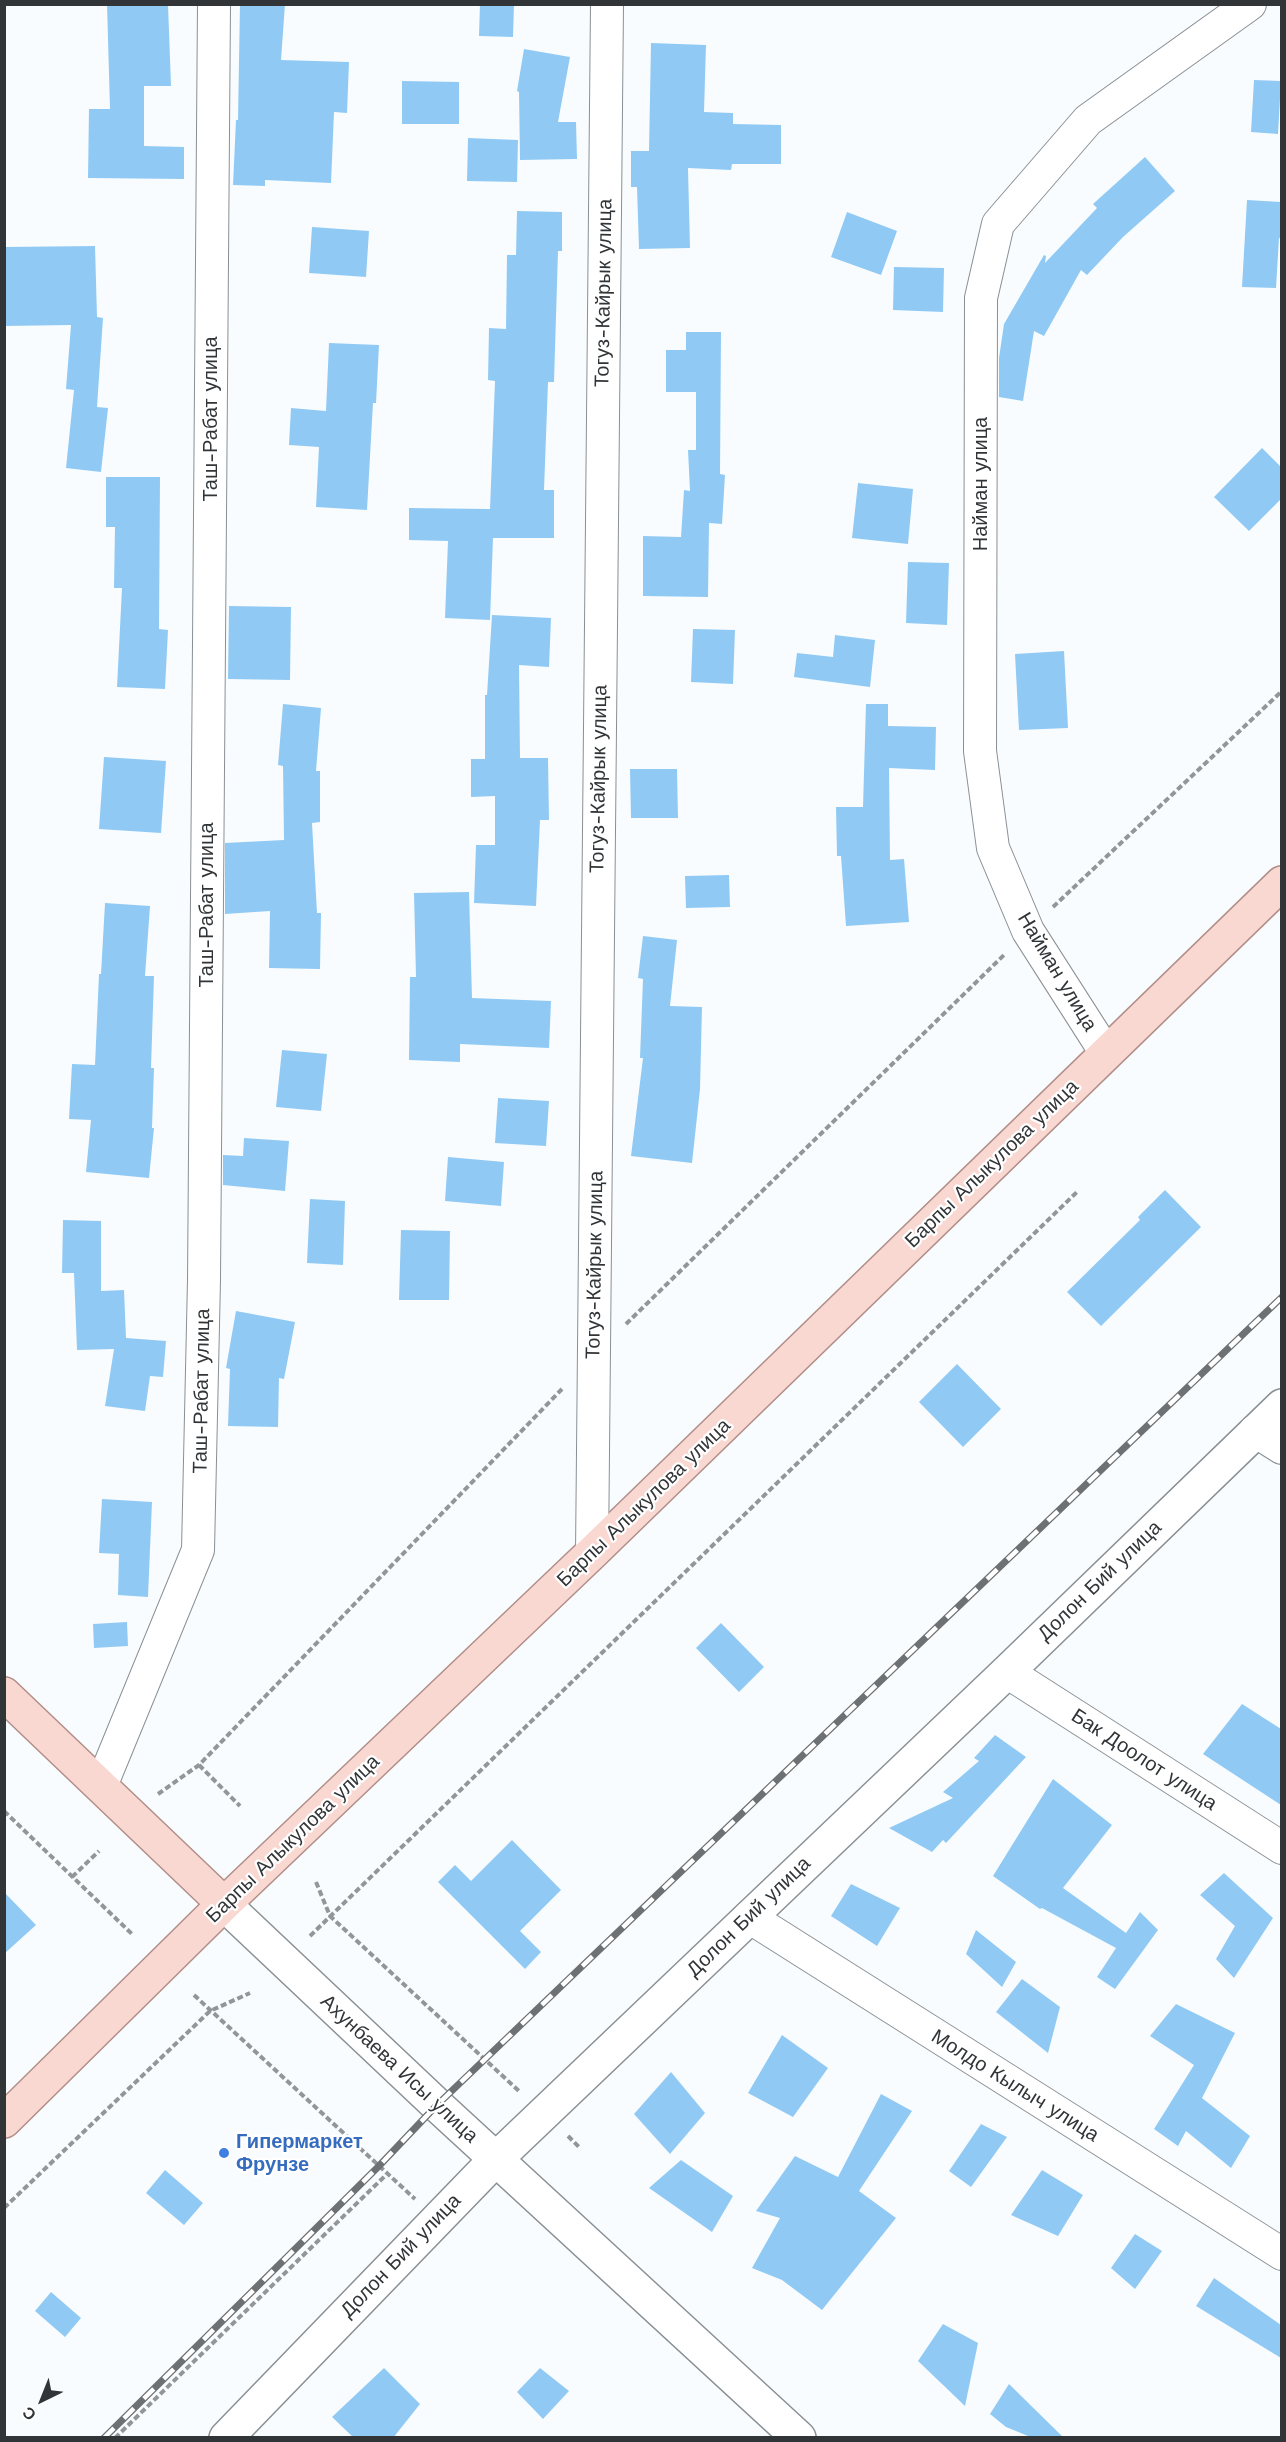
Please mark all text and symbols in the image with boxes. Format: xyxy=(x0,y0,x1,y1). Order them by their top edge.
street label: Тогуз-Кайрык улица xyxy=(590,199,618,387)
street label: Таш-Рабат улица xyxy=(199,336,223,502)
street label: Найман улица xyxy=(969,417,993,551)
street label: Тогуз-Кайрык улица xyxy=(585,685,613,873)
street label: Таш-Рабат улица xyxy=(195,822,219,988)
street label: Найман улица xyxy=(1012,908,1102,1036)
street label: Барпы Алыкулова улица xyxy=(900,1075,1084,1253)
street label: Тогуз-Кайрык улица xyxy=(581,1171,609,1359)
street label: Таш-Рабат улица xyxy=(189,1308,215,1474)
street label: Барпы Алыкулова улица xyxy=(552,1414,736,1592)
street label: Долон Бий улица xyxy=(1033,1516,1167,1646)
street label: Бак Доолот улица xyxy=(1067,1704,1221,1816)
street label: Барпы Алыкулова улица xyxy=(201,1750,385,1928)
street label: Долон Бий улица xyxy=(682,1852,816,1982)
street label: Ахунбаева Исы улица xyxy=(315,1990,483,2148)
street label: Молдо Кылыч улица xyxy=(927,2025,1103,2147)
place label: Гипермаркет Фрунзе xyxy=(236,2130,363,2177)
marker: Гипермаркет Фрунзе xyxy=(217,2146,231,2160)
street label: Долон Бий улица xyxy=(336,2189,466,2323)
north arrow xyxy=(12,2370,72,2430)
text: С xyxy=(19,2403,40,2424)

